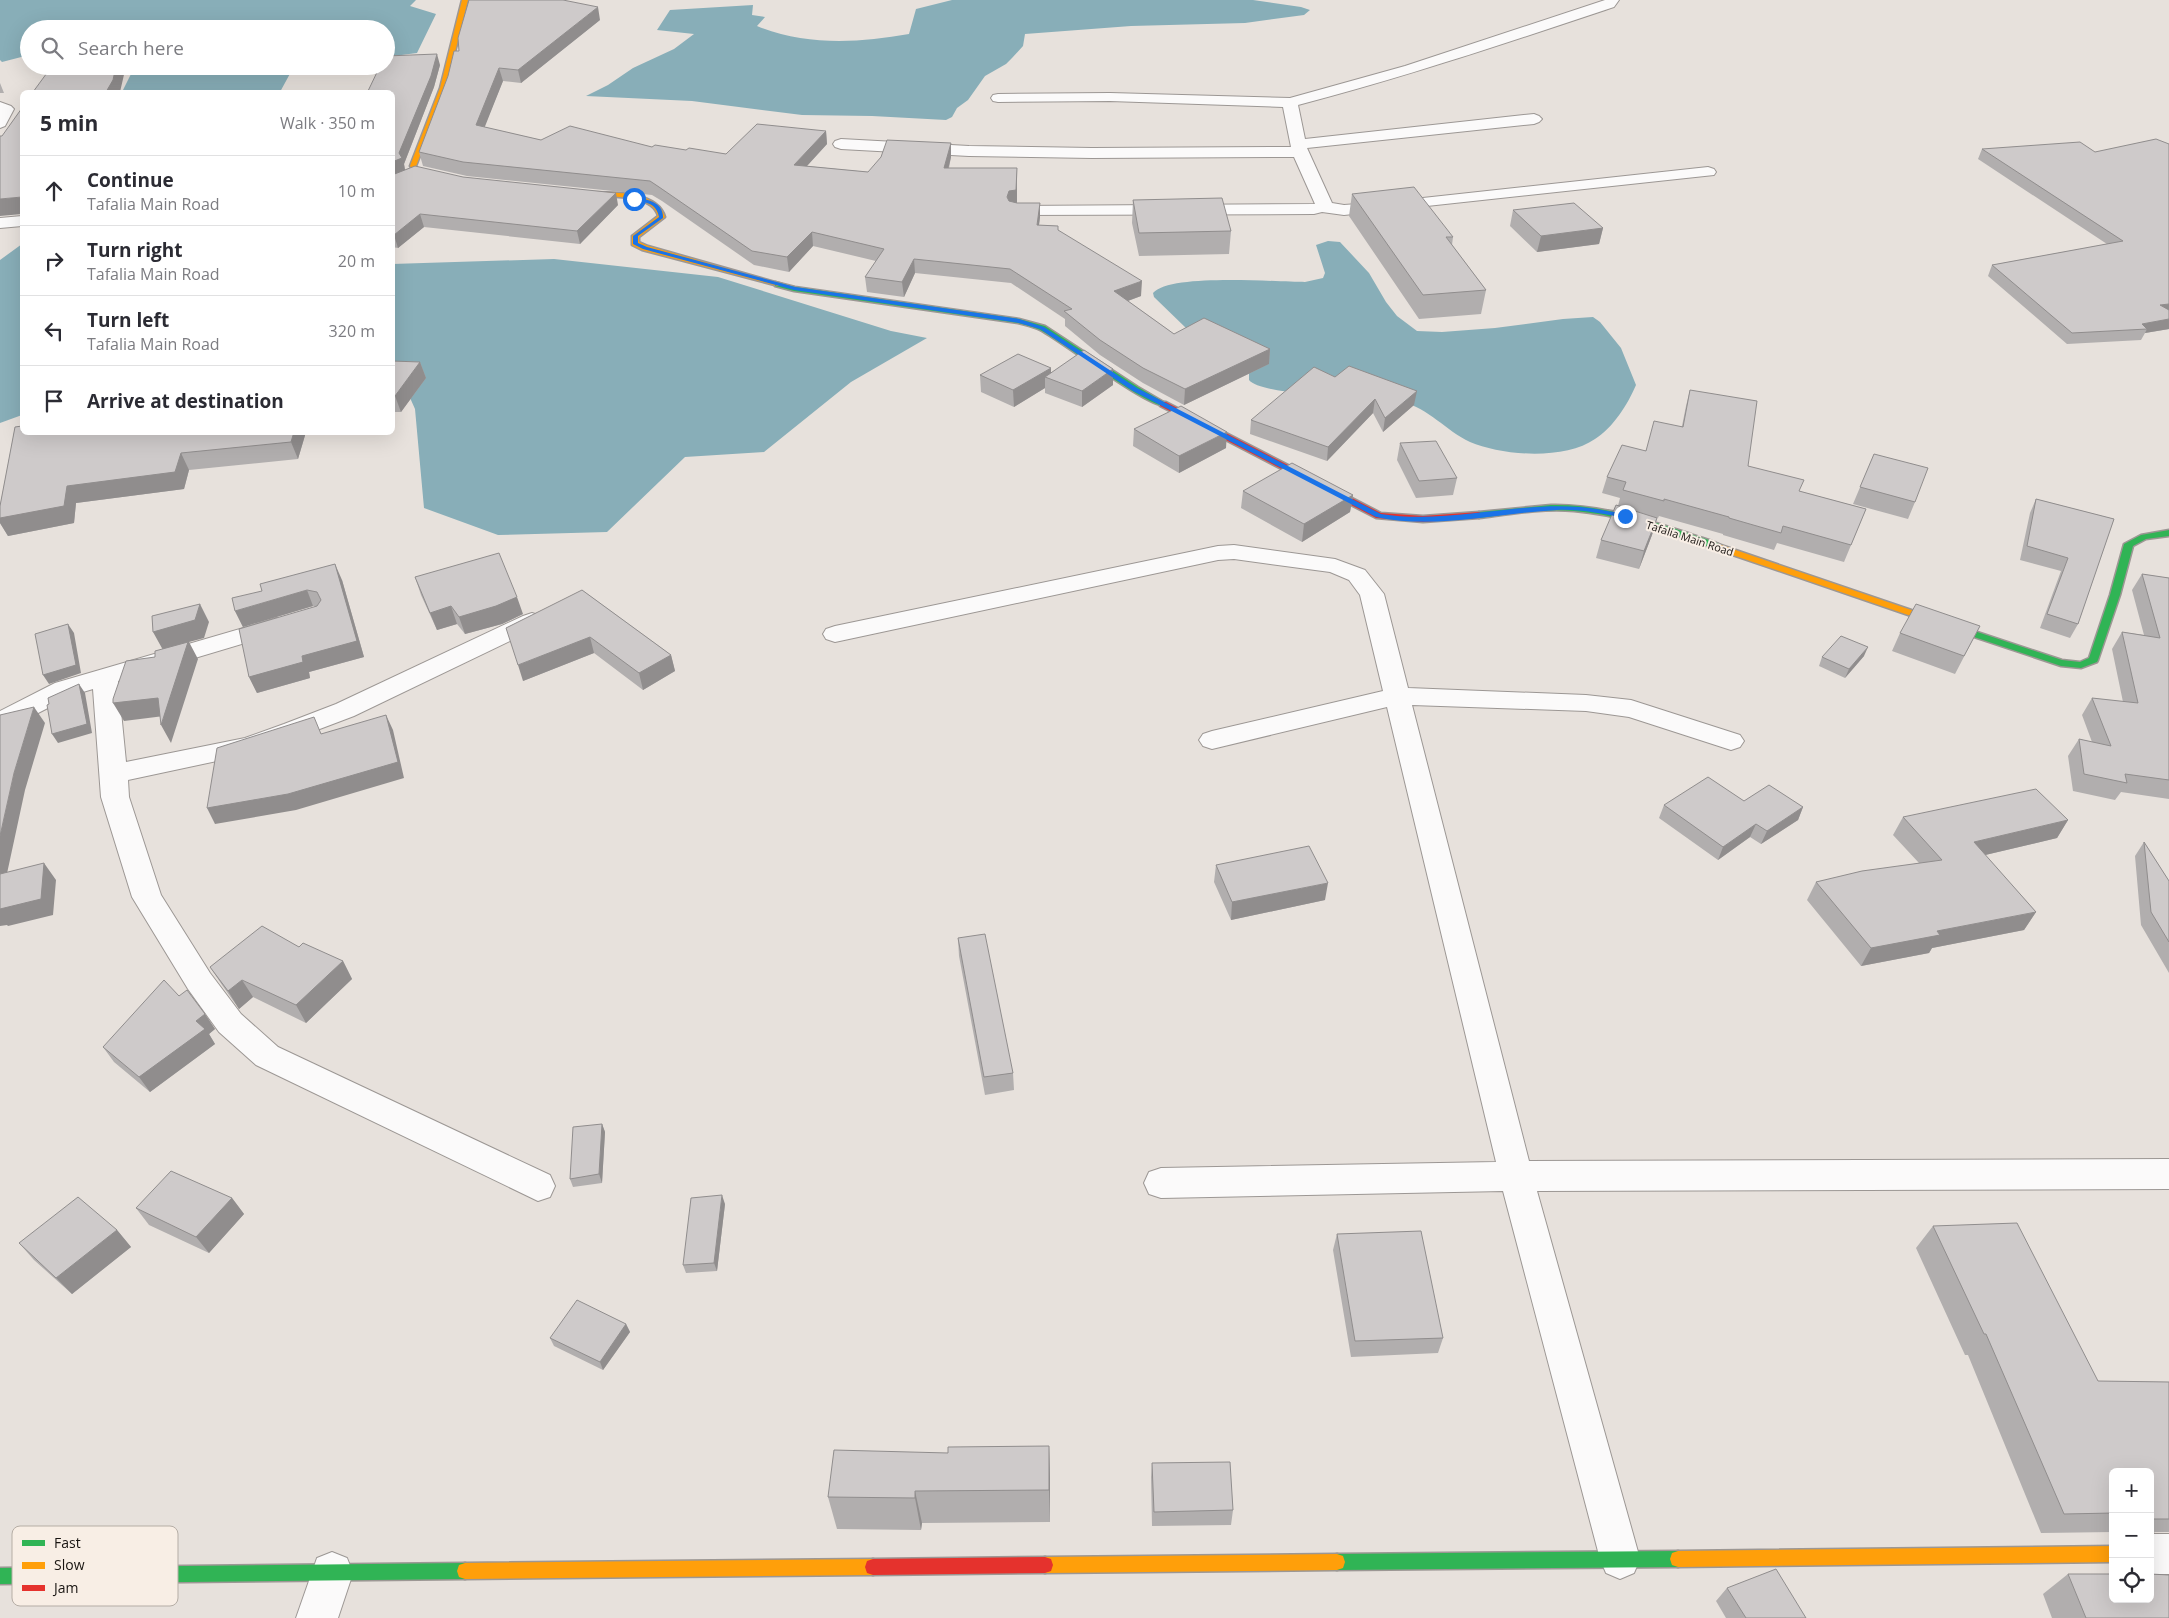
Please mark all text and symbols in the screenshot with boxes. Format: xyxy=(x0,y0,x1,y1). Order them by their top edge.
search box xyxy=(20,20,395,75)
icon: search xyxy=(38,34,66,62)
text: Search here xyxy=(78,35,184,61)
text: 5 min xyxy=(40,109,98,137)
text: Walk · 350 m xyxy=(280,112,375,134)
text: Continue xyxy=(87,167,174,193)
icon: ahead xyxy=(40,177,68,205)
text: 10 m xyxy=(338,180,375,202)
route start xyxy=(623,188,646,211)
text: Tafalia Main Road xyxy=(87,193,220,215)
text: Turn right xyxy=(87,237,182,263)
icon: right xyxy=(40,247,68,275)
text: 20 m xyxy=(338,250,375,272)
text: Tafalia Main Road xyxy=(87,263,220,285)
text: Turn left xyxy=(87,307,169,333)
icon: left xyxy=(40,317,68,345)
text: 320 m xyxy=(329,320,375,342)
text: Tafalia Main Road xyxy=(87,333,220,355)
icon: arrive xyxy=(40,387,68,415)
text: Arrive at destination xyxy=(87,388,284,414)
route end xyxy=(1614,505,1637,528)
street label: Tafalia Main Road xyxy=(1644,517,1736,559)
map controls xyxy=(2109,1468,2154,1603)
button: + xyxy=(2109,1468,2154,1513)
button: − xyxy=(2109,1513,2154,1558)
legend xyxy=(12,1526,178,1606)
text: Fast xyxy=(54,1533,81,1552)
text: Slow xyxy=(54,1555,85,1574)
button: locate xyxy=(2109,1558,2154,1603)
text: Jam xyxy=(52,1578,79,1597)

